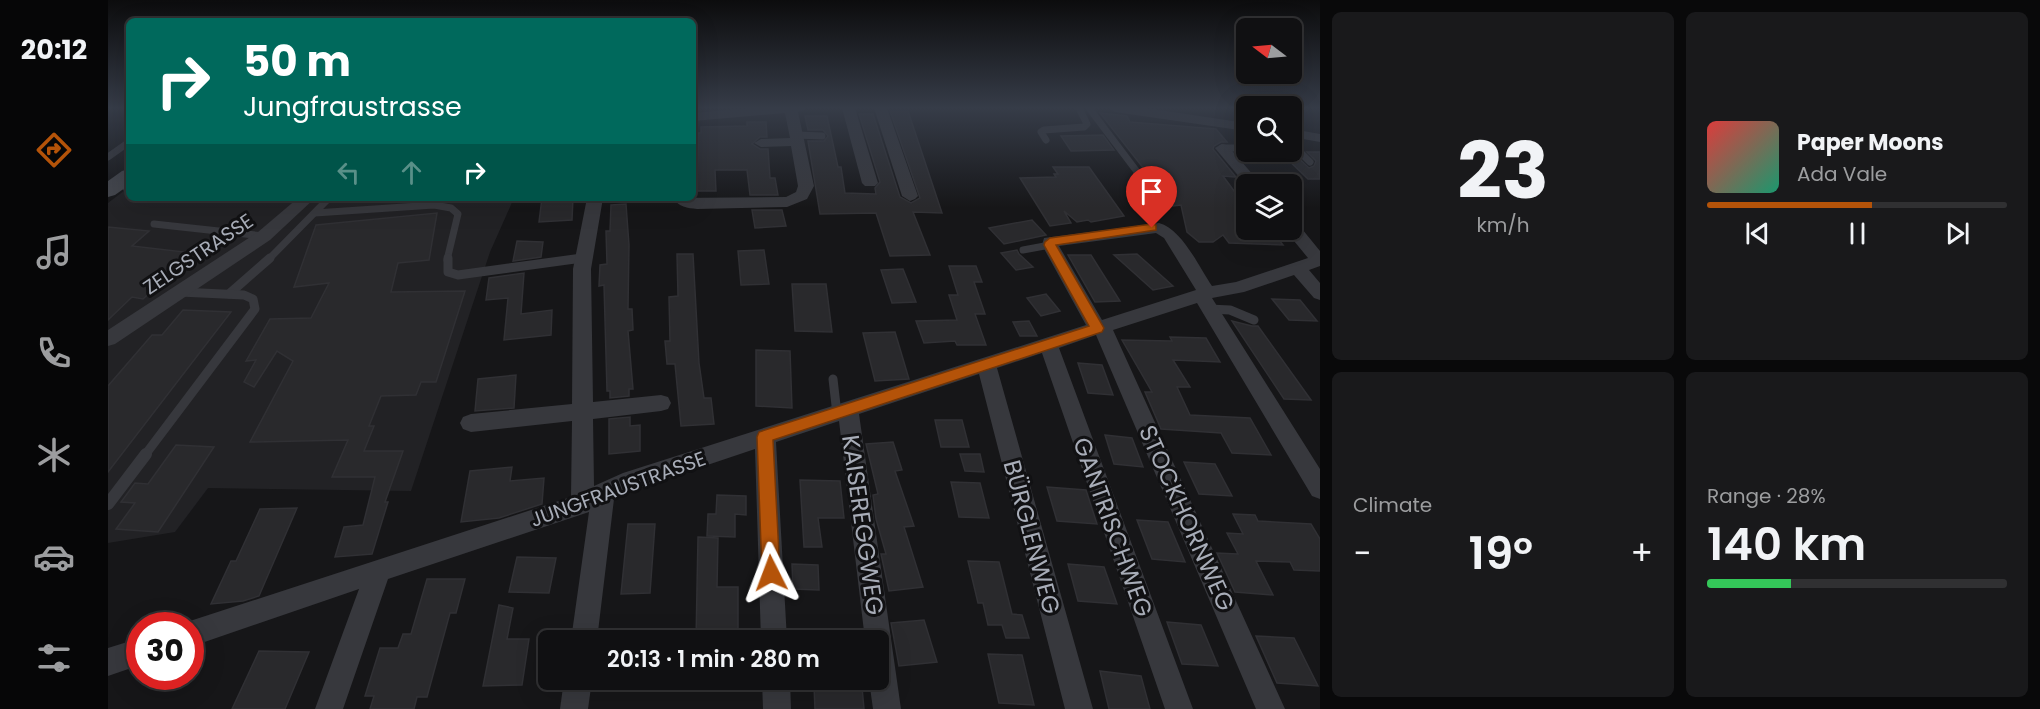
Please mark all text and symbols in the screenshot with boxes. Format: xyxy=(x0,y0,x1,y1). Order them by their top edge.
north arrow xyxy=(1236,18,1302,84)
map controls xyxy=(1236,18,1302,240)
text: 20:12 xyxy=(21,31,87,68)
text: 50 m xyxy=(243,32,351,91)
icon: right xyxy=(144,42,222,120)
text: Jungfraustrasse xyxy=(243,88,462,125)
button: search xyxy=(1236,96,1302,162)
text: 23 xyxy=(1457,116,1549,225)
text: Paper Moons xyxy=(1797,127,1944,158)
icon: directions xyxy=(33,129,75,171)
icon: left xyxy=(332,156,365,189)
icon: ahead xyxy=(395,156,428,189)
icon: right xyxy=(458,156,491,189)
text: Ada Vale xyxy=(1797,160,1887,188)
pin xyxy=(1126,166,1177,228)
button: layers xyxy=(1236,174,1302,240)
icon: arrive xyxy=(1135,175,1168,208)
street label: ZELGSTRASSE xyxy=(137,207,259,301)
text: km/h xyxy=(1476,211,1530,239)
icon: previous xyxy=(1741,217,1774,250)
icon: pause xyxy=(1841,217,1874,250)
icon: next xyxy=(1941,217,1974,250)
icon: music xyxy=(33,231,75,273)
icon: phone xyxy=(33,332,75,374)
street label: STOCKHORNWEG xyxy=(1131,420,1243,616)
street label: KAISEREGGWEG xyxy=(834,433,892,617)
street label: GANTRISCHWEG xyxy=(1065,433,1161,621)
icon: climate xyxy=(33,434,75,476)
street label: JUNGFRAUSTRASSE xyxy=(526,444,710,534)
street label: BÜRGLENWEG xyxy=(996,456,1068,618)
text: Range · 28% xyxy=(1707,482,1826,510)
text: Climate xyxy=(1353,491,1432,519)
text: 140 km xyxy=(1707,513,1866,576)
text: 19° xyxy=(1469,522,1533,585)
text: − xyxy=(1353,530,1371,577)
text: + xyxy=(1630,530,1653,577)
icon: car xyxy=(33,536,75,578)
position arrow xyxy=(739,541,803,605)
speed limit sign: 30 xyxy=(126,612,204,690)
icon: filters xyxy=(33,637,75,679)
text: 20:13 · 1 min · 280 m xyxy=(607,644,820,675)

